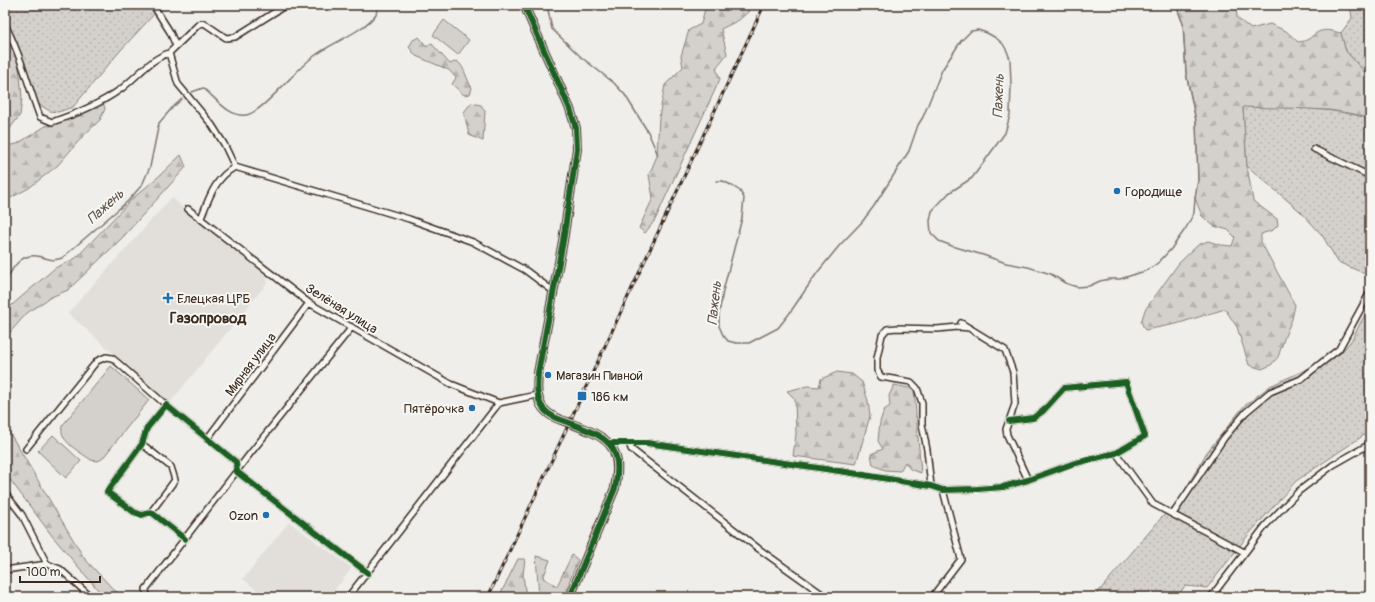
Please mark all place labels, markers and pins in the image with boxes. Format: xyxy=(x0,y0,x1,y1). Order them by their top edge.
place label: Городище xyxy=(1125,184,1182,200)
marker: Городище xyxy=(1112,186,1122,196)
place label: Елецкая ЦРБ xyxy=(177,291,251,307)
marker: Елецкая ЦРБ xyxy=(162,292,174,304)
place label: Магазин Пивной xyxy=(556,368,643,384)
marker: Магазин Пивной xyxy=(543,370,553,380)
place label: 186 км xyxy=(591,389,628,405)
marker: 186 км xyxy=(576,390,588,402)
place label: Пятёрочка xyxy=(404,401,464,417)
marker: Пятёрочка xyxy=(467,403,477,413)
place label: Ozon xyxy=(229,508,258,524)
marker: Ozon xyxy=(261,510,271,520)

